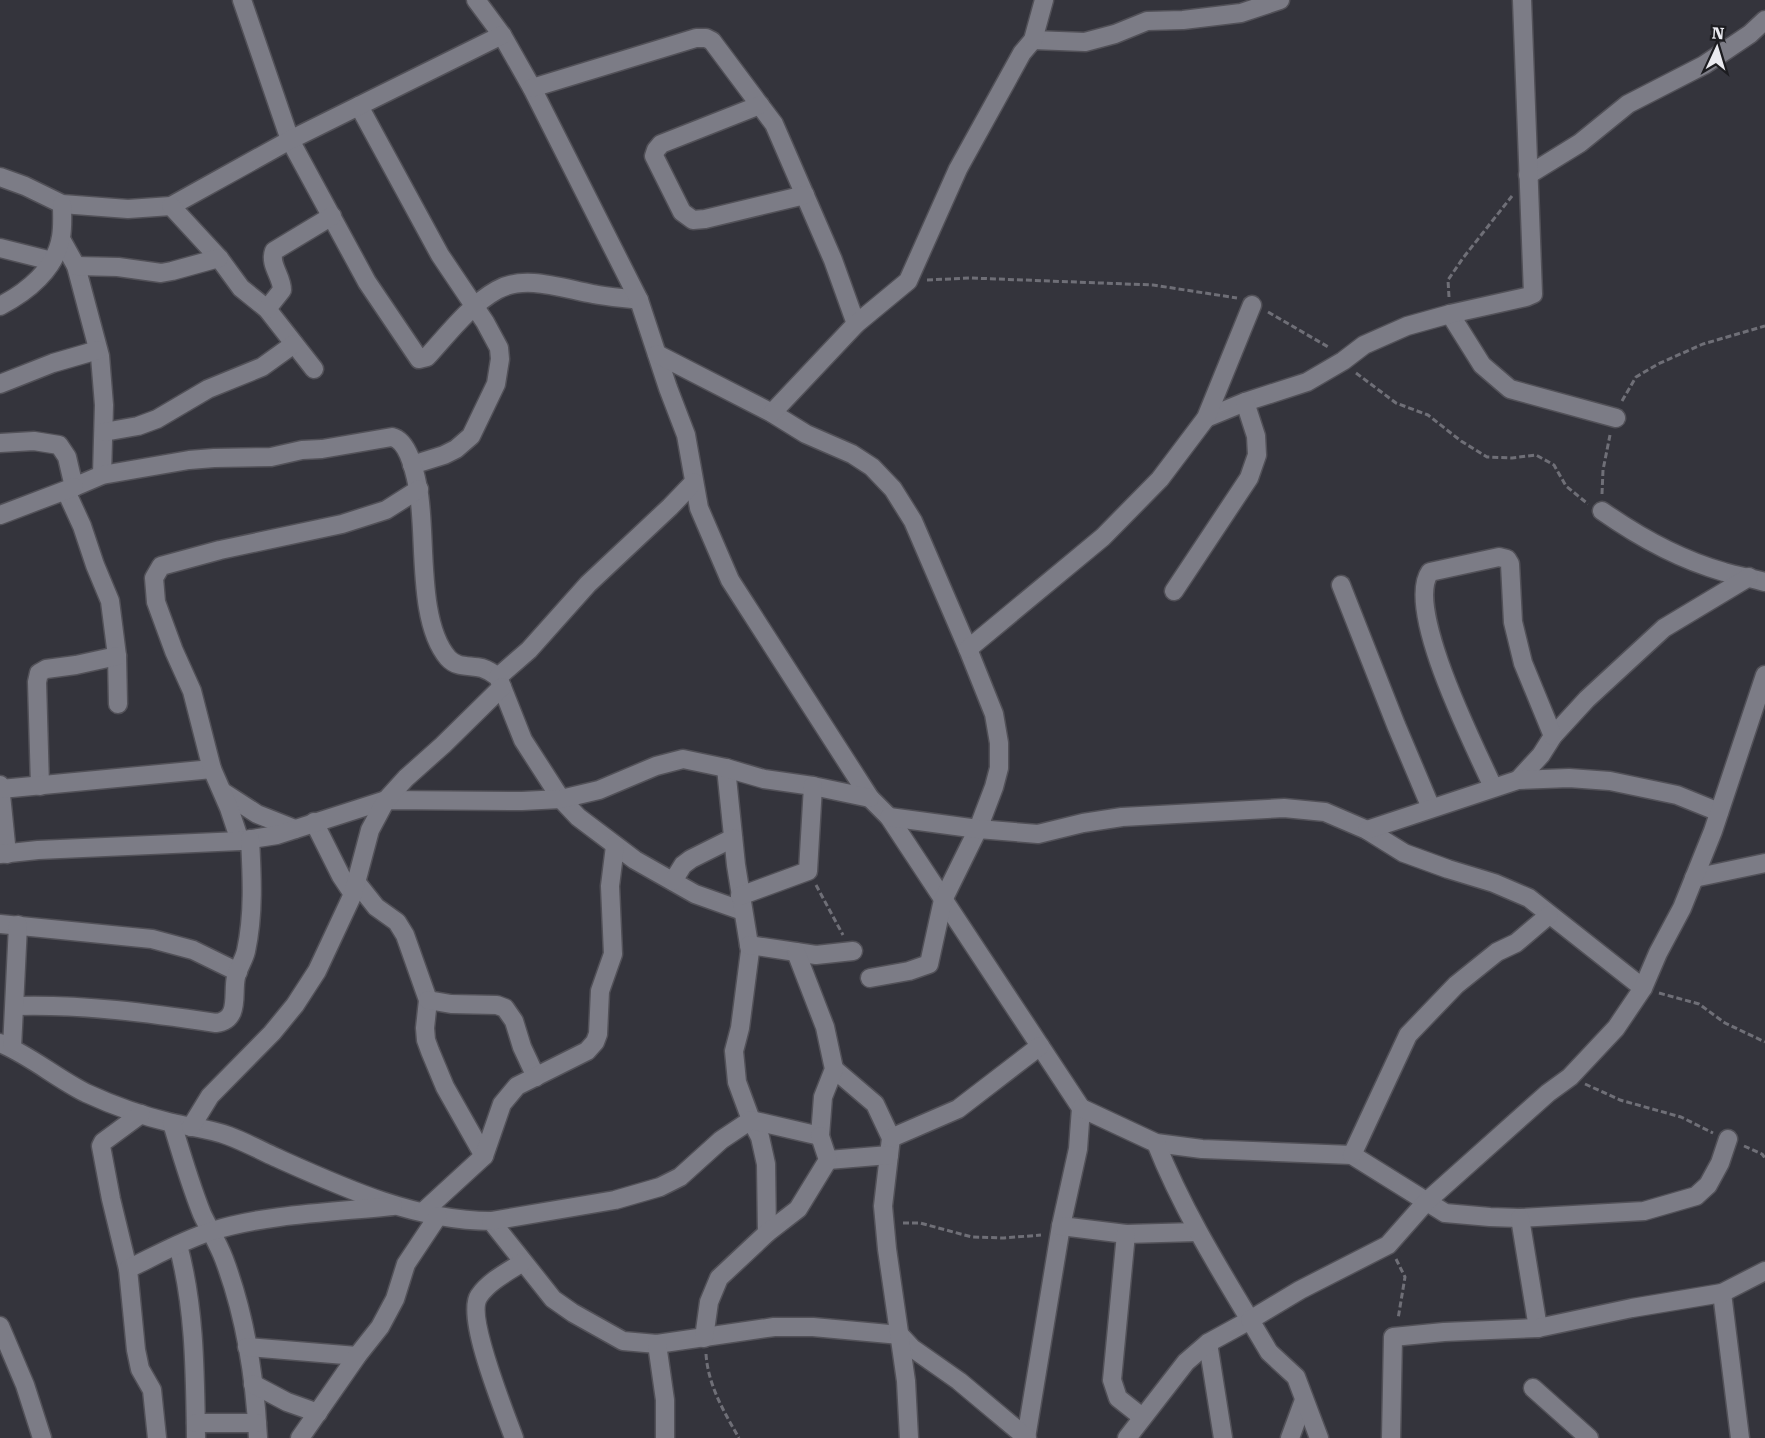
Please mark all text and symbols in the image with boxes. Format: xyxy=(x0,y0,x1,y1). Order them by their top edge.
north arrow xyxy=(1687,18,1747,78)
text: N xyxy=(1711,24,1725,43)

